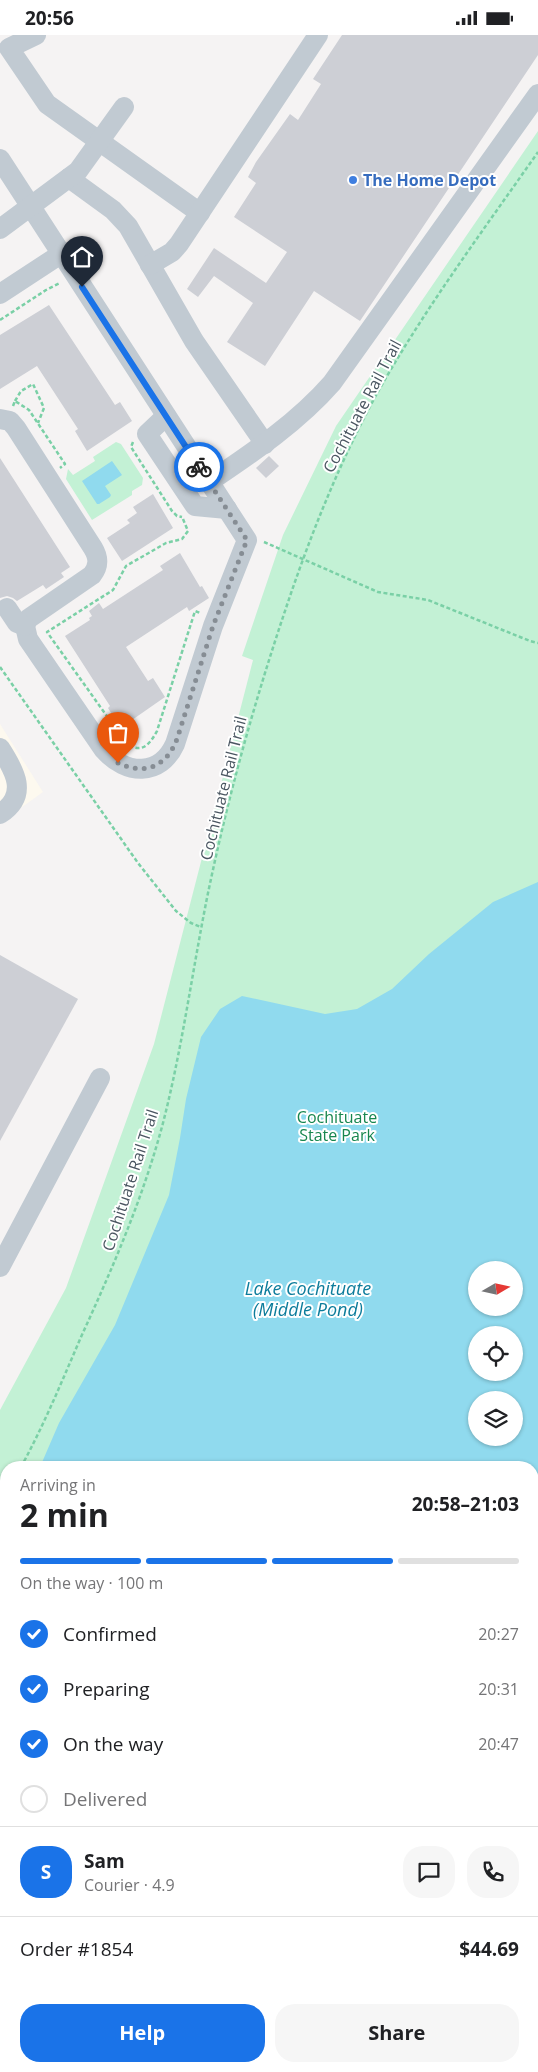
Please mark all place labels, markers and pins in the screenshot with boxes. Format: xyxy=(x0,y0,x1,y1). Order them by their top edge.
place label: The Home Depot xyxy=(363,169,496,191)
marker: The Home Depot xyxy=(347,174,359,186)
pin xyxy=(61,236,103,287)
pin xyxy=(97,712,139,763)

